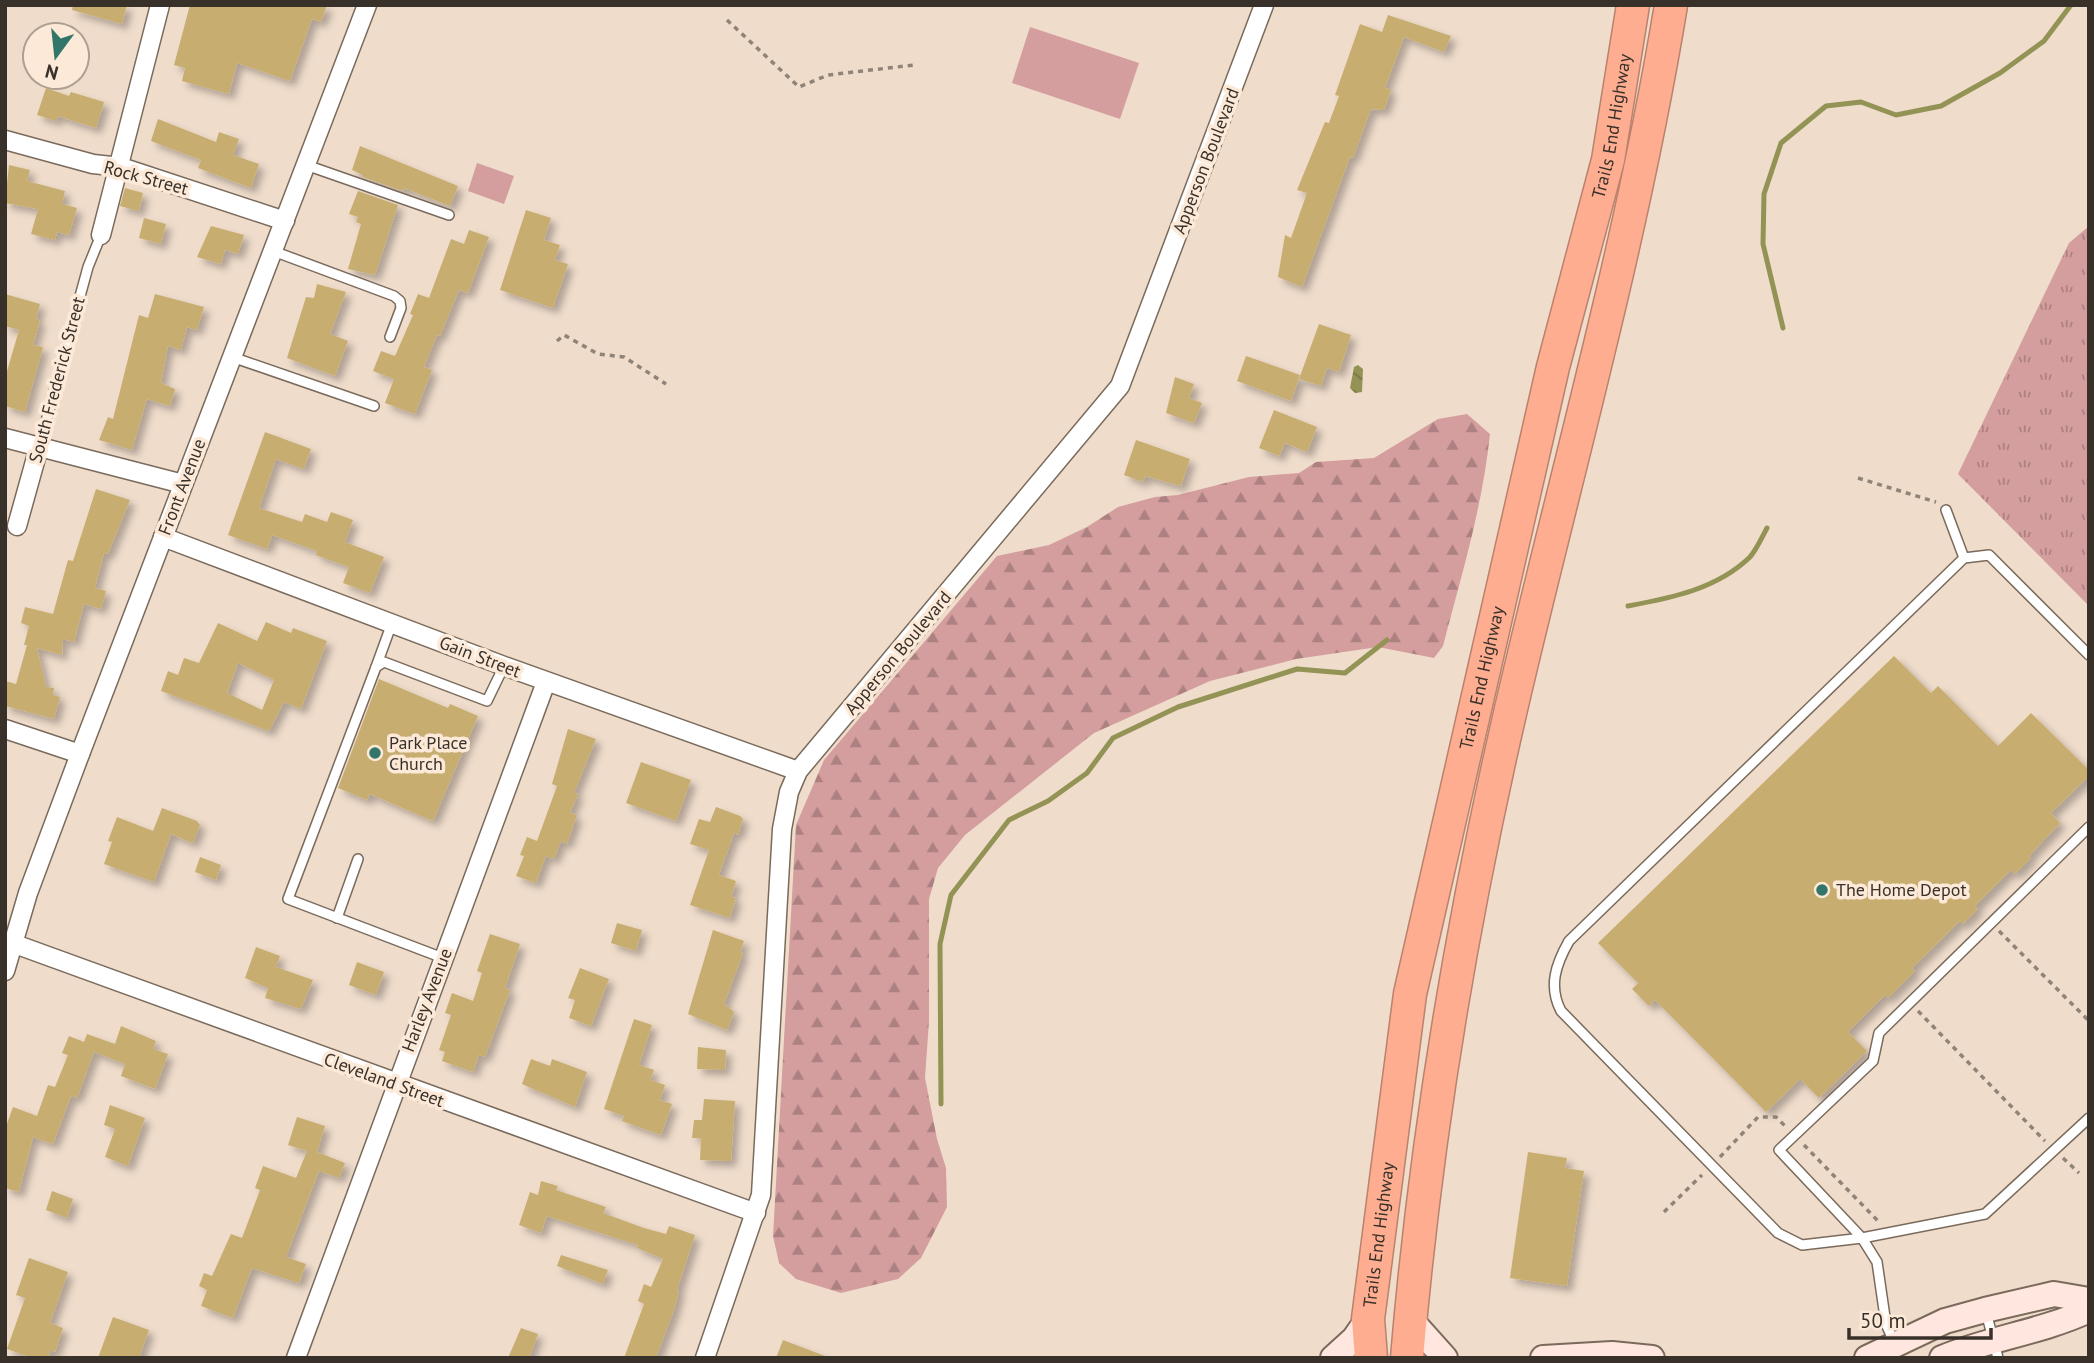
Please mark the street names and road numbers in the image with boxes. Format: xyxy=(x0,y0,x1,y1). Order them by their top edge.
street label: Trails End Highway xyxy=(1586,52,1636,201)
street label: Apperson Boulevard xyxy=(1167,85,1244,237)
street label: Rock Street xyxy=(101,155,191,200)
street label: South Frederick Street xyxy=(23,294,90,465)
street label: Front Avenue xyxy=(153,435,210,538)
street label: Apperson Boulevard xyxy=(839,586,956,719)
street label: Trails End Highway xyxy=(1454,603,1509,752)
street label: Gain Street xyxy=(436,630,524,683)
street label: Harley Avenue xyxy=(396,945,457,1055)
street label: Cleveland Street xyxy=(321,1047,447,1112)
street label: Trails End Highway xyxy=(1358,1160,1399,1309)

